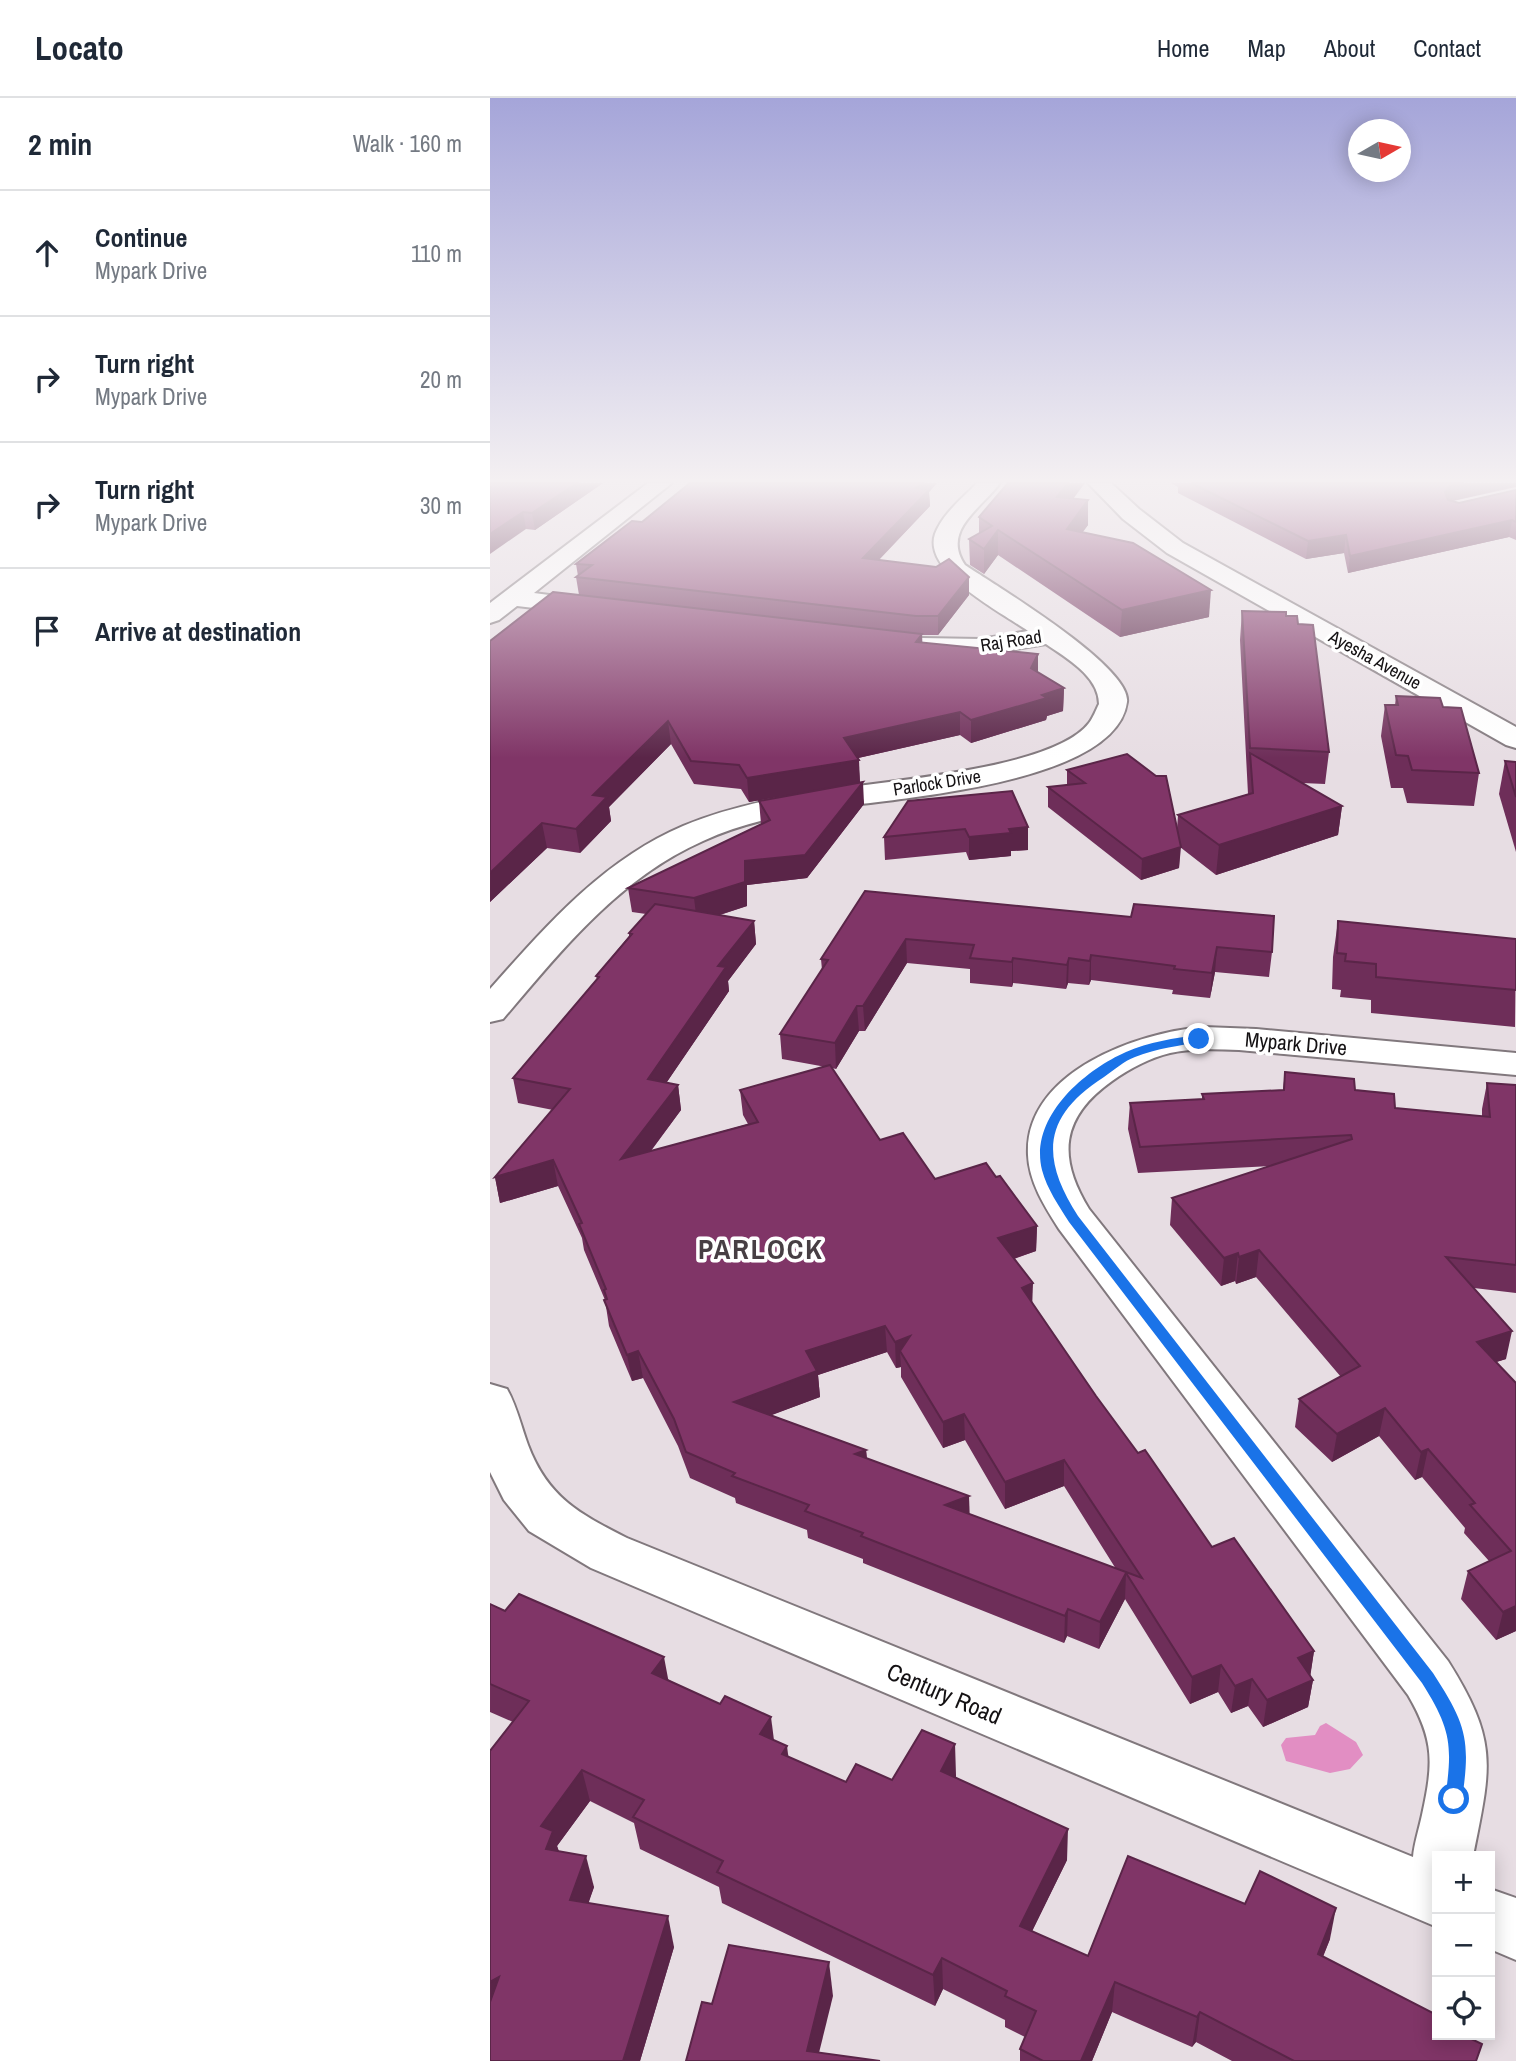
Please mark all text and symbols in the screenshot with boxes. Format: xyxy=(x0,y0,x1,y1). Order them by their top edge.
text: Locato xyxy=(35,26,124,70)
text: Home xyxy=(1157,32,1209,64)
text: Map xyxy=(1247,32,1286,64)
text: About xyxy=(1324,32,1375,64)
text: Contact xyxy=(1413,32,1481,64)
north arrow xyxy=(1348,119,1411,182)
text: 2 min xyxy=(28,124,92,164)
text: Walk · 160 m xyxy=(353,128,462,159)
text: Continue xyxy=(95,220,187,255)
icon: ahead xyxy=(28,234,66,272)
text: 110 m xyxy=(411,238,462,269)
text: Mypark Drive xyxy=(95,255,207,286)
text: Turn right xyxy=(95,346,194,381)
icon: right xyxy=(28,360,66,398)
text: 20 m xyxy=(420,364,462,395)
text: Mypark Drive xyxy=(95,381,207,412)
text: Turn right xyxy=(95,472,194,507)
icon: right xyxy=(28,486,66,524)
text: 30 m xyxy=(420,490,462,521)
text: Mypark Drive xyxy=(95,507,207,538)
icon: arrive xyxy=(28,612,66,650)
text: Arrive at destination xyxy=(95,614,301,649)
street label: Raj Road xyxy=(979,623,1043,658)
street label: Ayesha Avenue xyxy=(1324,623,1426,695)
street label: Parlock Drive xyxy=(891,763,983,802)
route end xyxy=(1183,1023,1214,1054)
street label: Mypark Drive xyxy=(1244,1025,1348,1062)
district label: PARLOCK xyxy=(698,1230,824,1268)
street label: Century Road xyxy=(882,1655,1007,1732)
route start xyxy=(1438,1783,1469,1814)
map controls xyxy=(1432,1851,1495,2040)
button: + xyxy=(1432,1851,1495,1914)
button: − xyxy=(1432,1914,1495,1977)
button: locate xyxy=(1432,1977,1495,2040)

